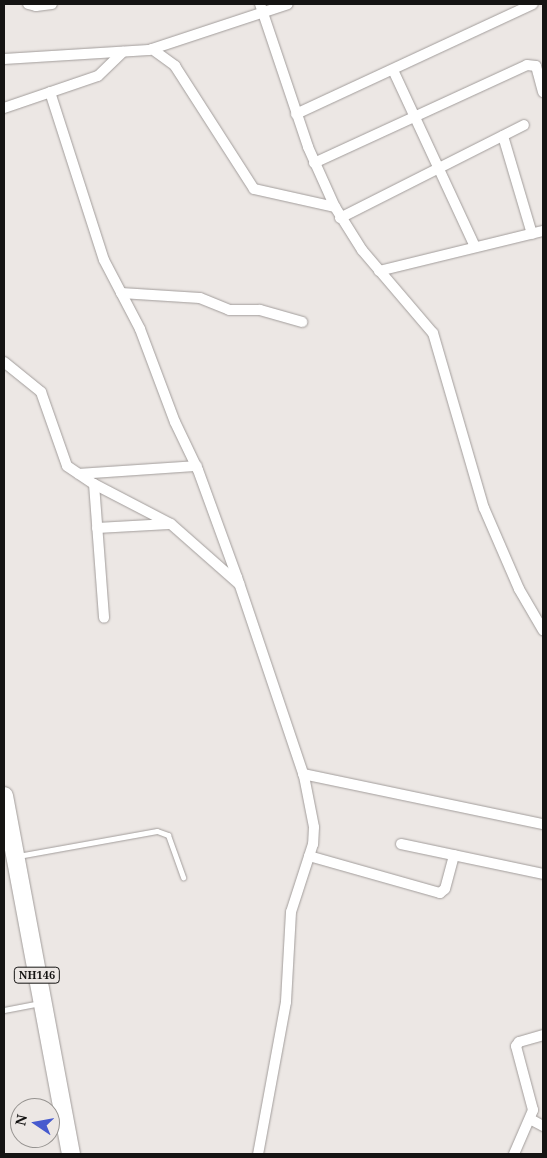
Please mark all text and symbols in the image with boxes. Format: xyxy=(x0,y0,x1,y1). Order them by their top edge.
road number: NH146 xyxy=(13,966,61,984)
north arrow xyxy=(10,1098,60,1148)
text: N xyxy=(10,1113,31,1127)

